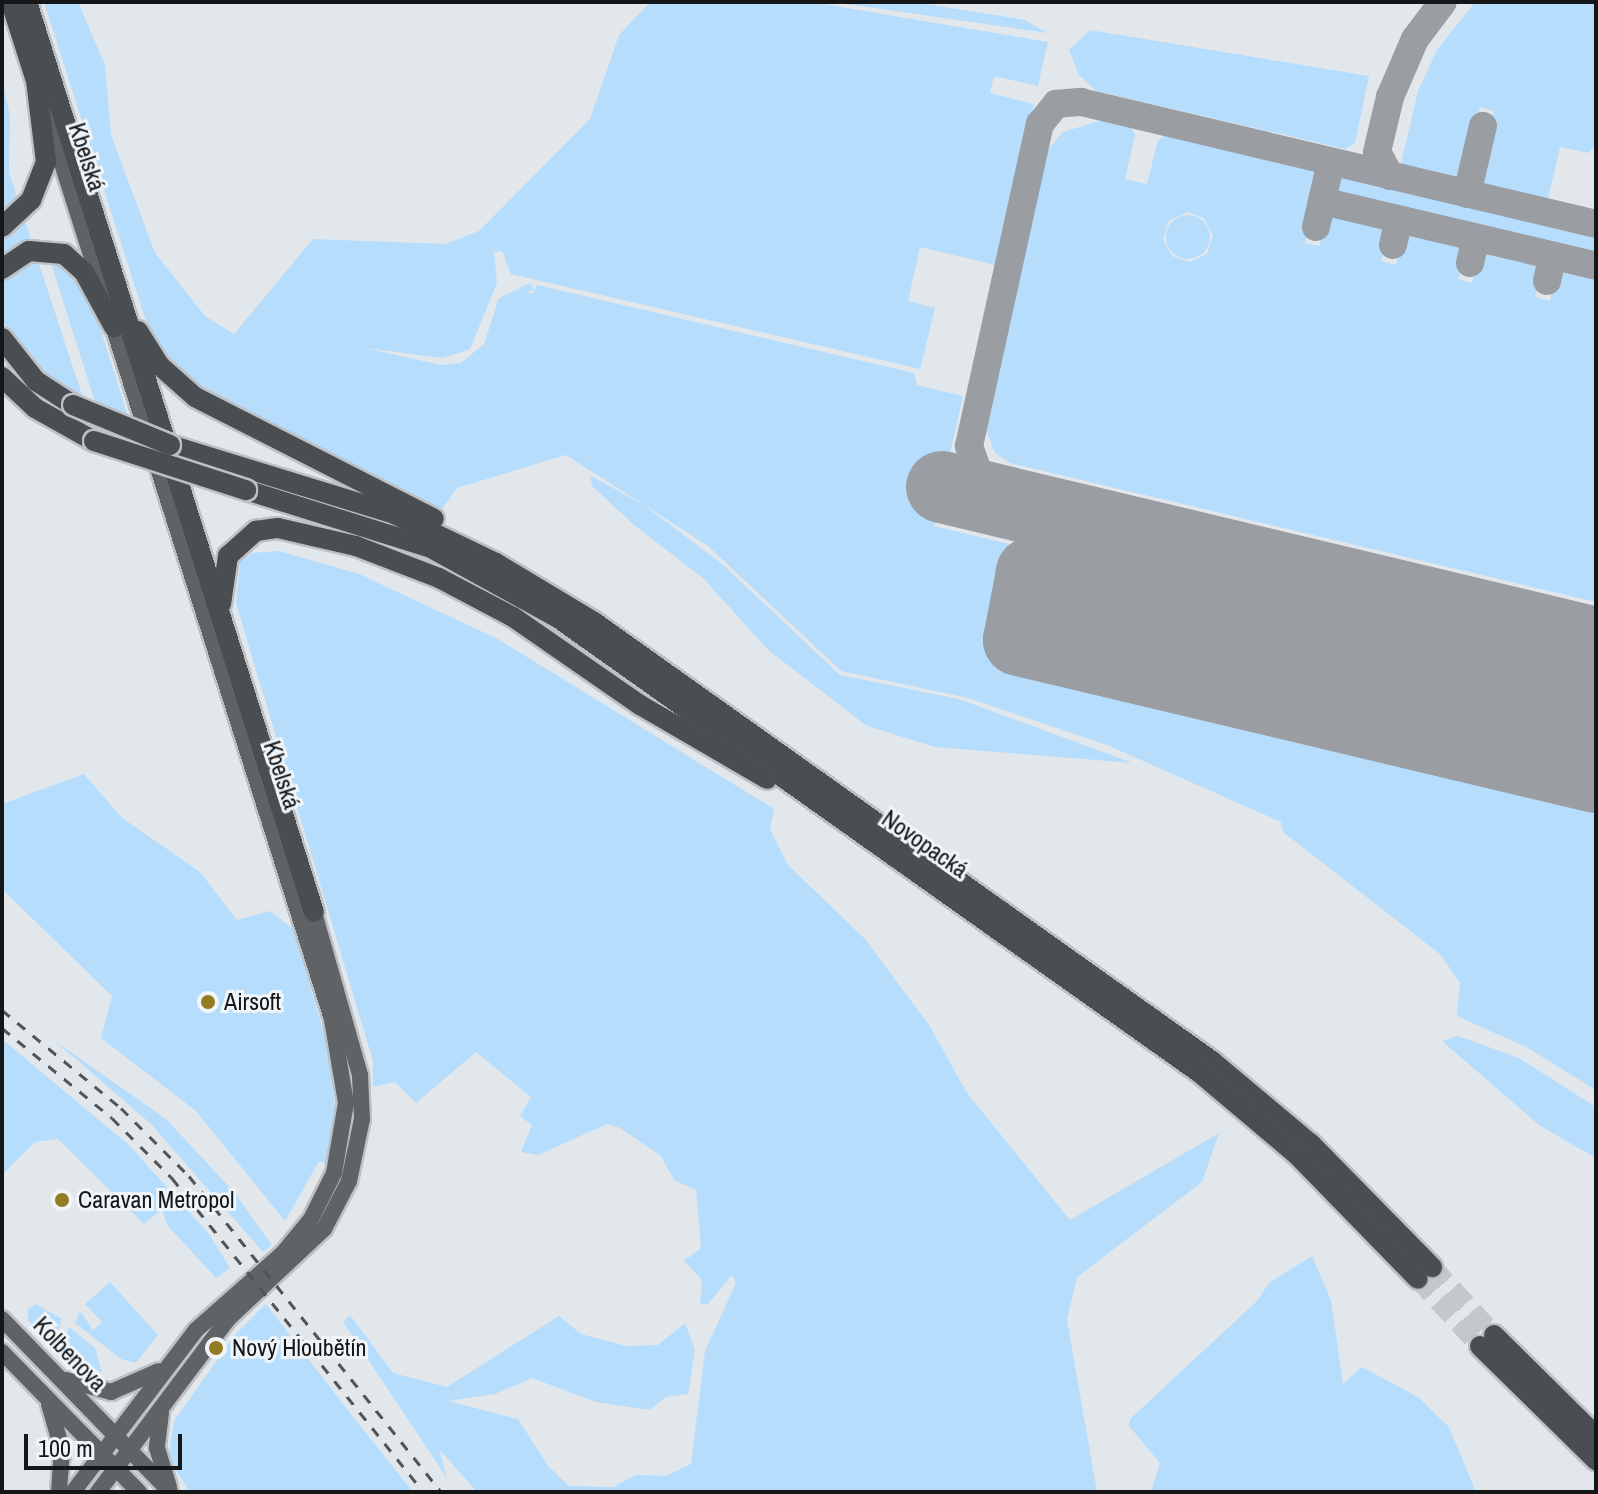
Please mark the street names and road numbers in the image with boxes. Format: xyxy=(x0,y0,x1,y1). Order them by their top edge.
street label: Kbelská xyxy=(62,119,112,195)
street label: Kbelská xyxy=(257,737,307,813)
street label: Novopacká xyxy=(876,804,974,884)
street label: Kolbenova xyxy=(27,1311,113,1397)

